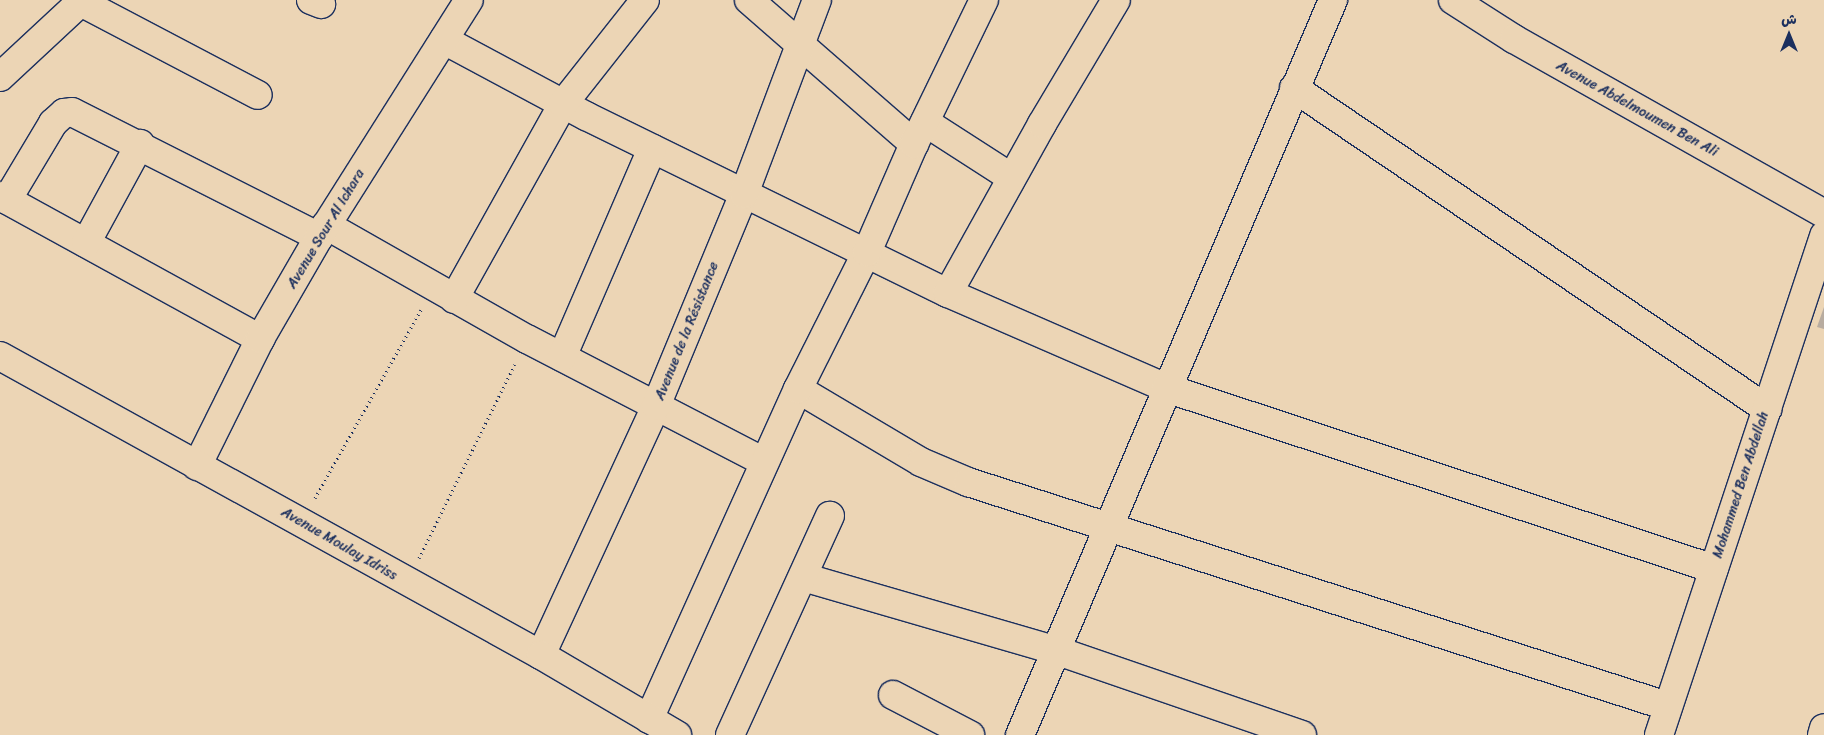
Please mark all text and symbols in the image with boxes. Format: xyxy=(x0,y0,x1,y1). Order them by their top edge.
text: ش xyxy=(1781,7,1797,32)
north arrow xyxy=(1764,10,1814,60)
street label: Avenue Abdelmoumen Ben Ali xyxy=(1553,57,1721,161)
street label: Avenue Sour Al Ichara xyxy=(283,166,369,292)
street label: Avenue de la Résistance xyxy=(652,259,722,403)
street label: Mohammed Ben Abdellah xyxy=(1709,410,1773,560)
street label: Avenue Moulay Idriss xyxy=(278,504,400,584)

